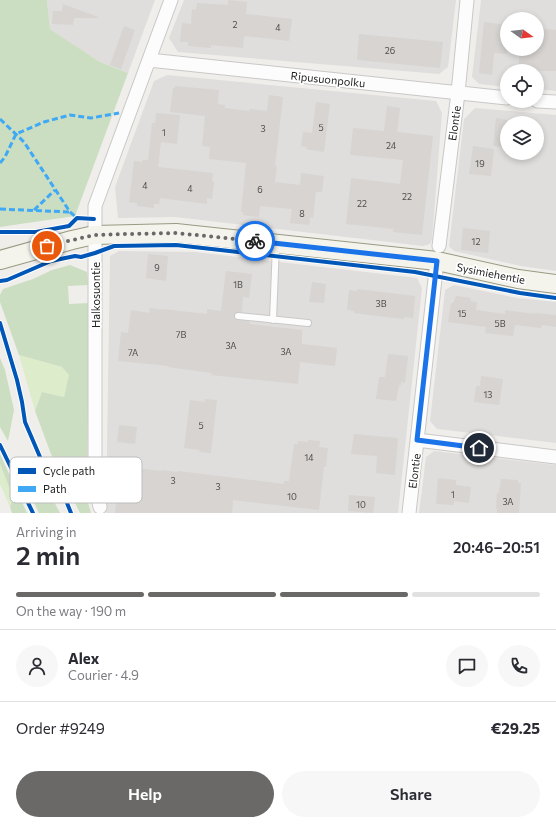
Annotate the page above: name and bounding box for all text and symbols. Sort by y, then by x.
north arrow [500,12,544,56]
map controls [500,12,544,160]
house number: 2 [233,19,238,30]
house number: 4 [275,22,281,33]
house number: 26 [385,45,395,56]
button: locate [500,64,544,108]
street label: Ripusuonpolku [290,69,366,89]
street label: Elontie [445,104,463,141]
button: layers [500,116,544,160]
house number: 5 [318,122,324,133]
house number: 3 [260,123,266,134]
house number: 1 [162,127,166,138]
house number: 24 [386,140,397,151]
house number: 19 [475,158,485,169]
house number: 4 [142,180,148,191]
house number: 4 [187,183,193,194]
house number: 6 [257,184,263,195]
house number: 22 [402,191,412,202]
house number: 22 [357,198,367,209]
house number: 8 [299,208,305,219]
courier [235,221,275,261]
pin [30,229,64,263]
icon: bike [244,230,266,252]
icon: bag [36,235,58,257]
house number: 12 [472,236,480,247]
street label: Sysimiehentie [456,260,527,286]
street label: Halkosuontie [89,262,102,328]
house number: 9 [154,262,160,273]
house number: 1B [233,279,243,290]
house number: 3B [376,298,387,309]
house number: 15 [457,308,467,319]
house number: 5B [495,318,506,329]
house number: 7B [176,329,186,340]
house number: 3A [225,340,237,351]
house number: 3A [280,346,292,357]
house number: 7A [128,347,138,358]
house number: 13 [484,389,492,400]
house number: 5 [198,420,204,431]
pin [462,431,496,465]
icon: home [468,437,490,459]
house number: 14 [304,452,314,463]
street label: Elontie [405,452,423,489]
legend [10,457,142,503]
text: Cycle path [43,464,95,477]
house number: 3 [170,475,176,486]
house number: 3 [215,481,221,492]
text: Path [43,482,66,495]
house number: 1 [451,489,455,500]
house number: 10 [287,491,297,502]
house number: 3A [502,496,514,507]
house number: 10 [356,499,366,510]
text: Arriving in [16,524,76,540]
text: 20:46–20:51 [453,538,540,556]
text: 2 min [16,539,80,570]
text: On the way · 190 m [16,603,126,619]
button: person [16,645,58,687]
button: chat [446,645,488,687]
button: phone [498,645,540,687]
text: Alex [68,649,99,667]
text: Courier · 4.9 [68,667,139,683]
text: Order #9249 [16,719,105,737]
text: €29.25 [491,719,540,737]
button: Help [16,771,274,817]
button: Share [282,771,540,817]

